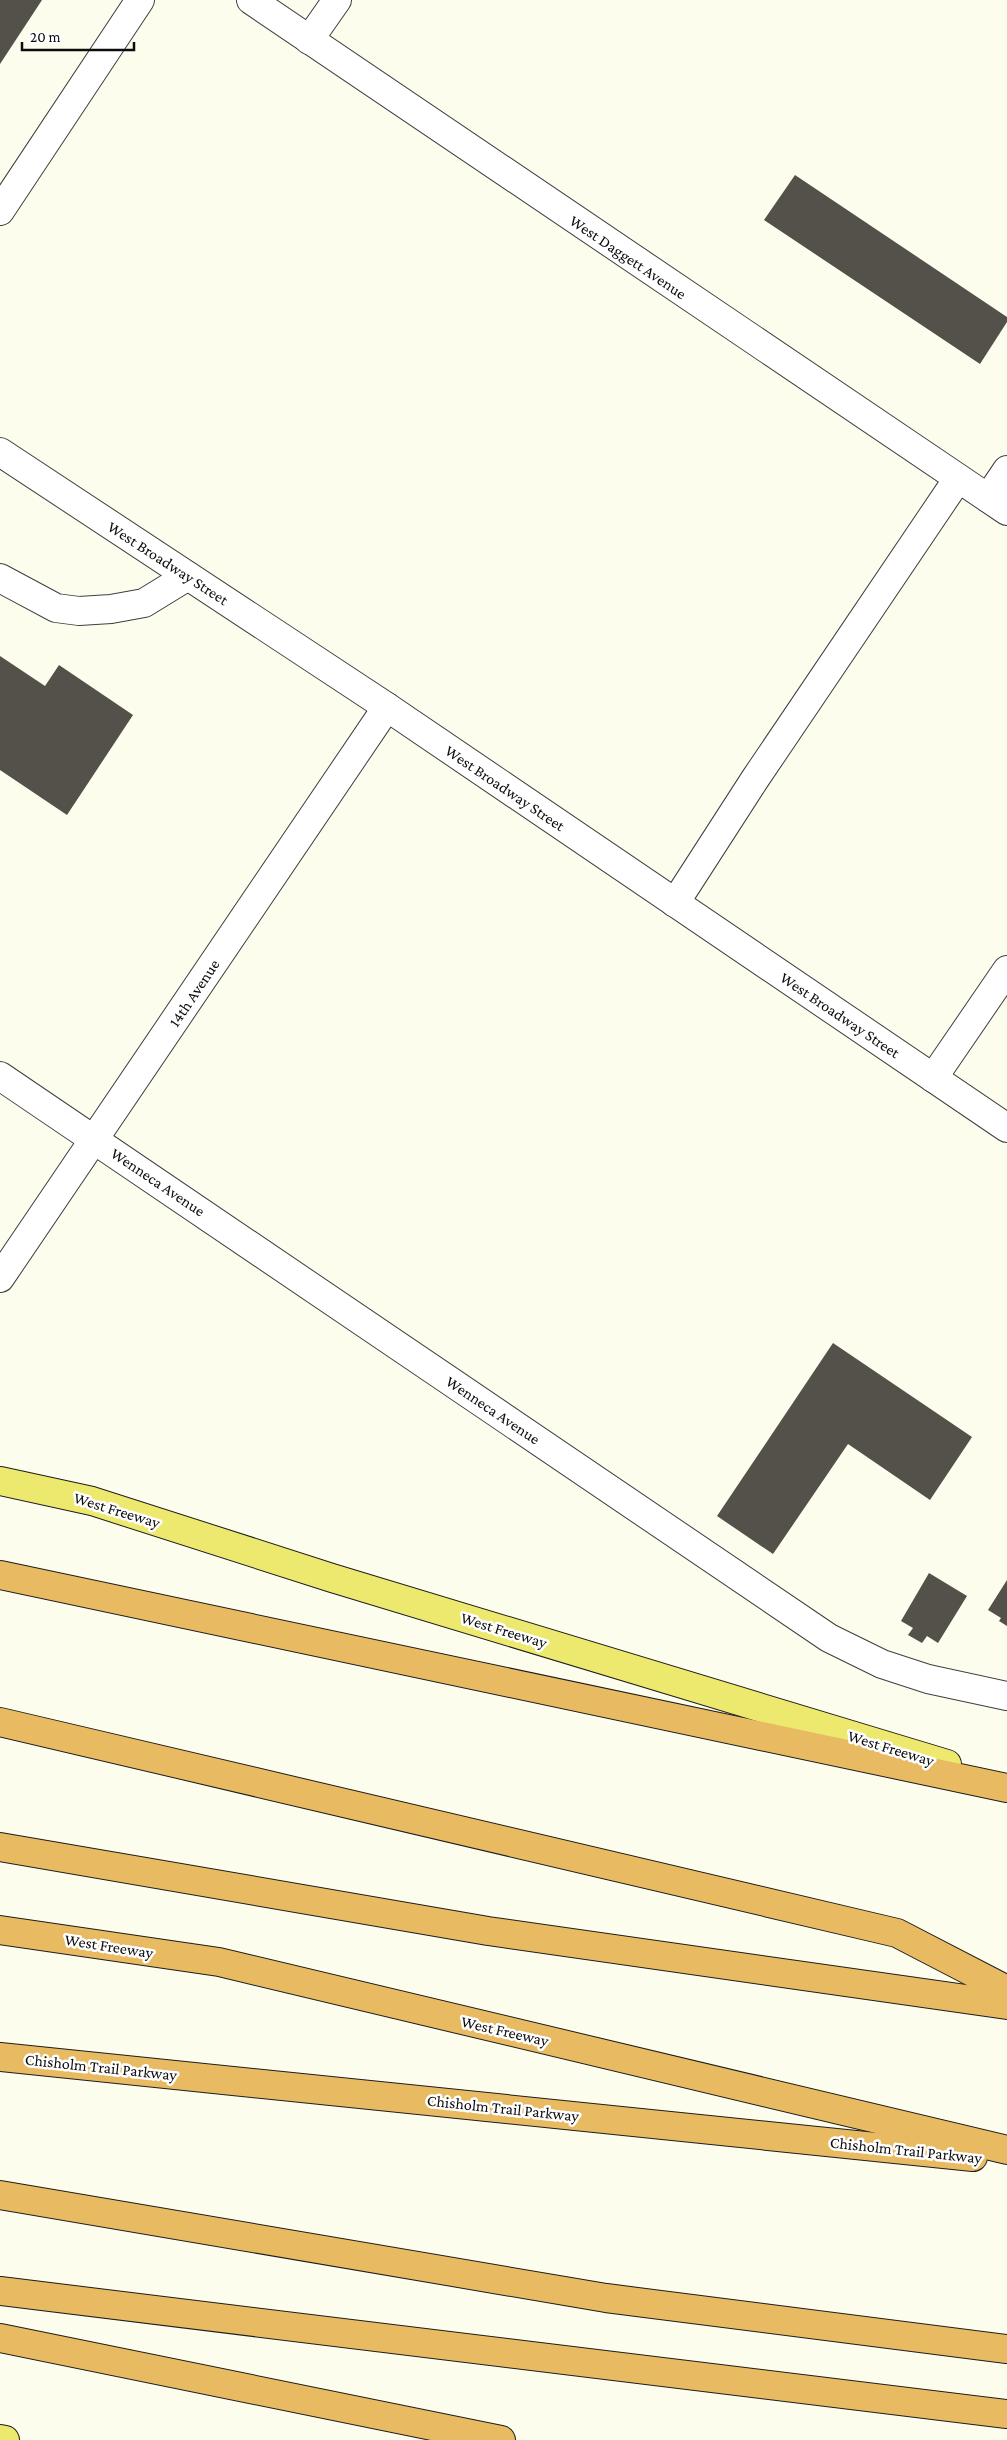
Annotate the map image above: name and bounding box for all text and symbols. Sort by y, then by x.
scale bar [22,20,135,52]
text: 20 m [30,29,61,45]
street label: West Daggett Avenue [566,212,689,303]
street label: West Broadway Street [104,518,232,610]
street label: West Broadway Street [442,742,569,836]
street label: 14th Avenue [165,956,223,1030]
street label: West Broadway Street [777,969,904,1063]
street label: Wenneca Avenue [108,1144,208,1220]
street label: Wenneca Avenue [443,1372,543,1448]
street label: West Freeway [72,1489,163,1532]
street label: West Freeway [459,1609,550,1652]
street label: West Freeway [846,1727,937,1770]
street label: West Freeway [63,1931,155,1962]
street label: West Freeway [459,2013,551,2050]
street label: Chisholm Trail Parkway [24,2051,178,2084]
street label: Chisholm Trail Parkway [426,2092,580,2125]
street label: Chisholm Trail Parkway [829,2134,983,2167]

